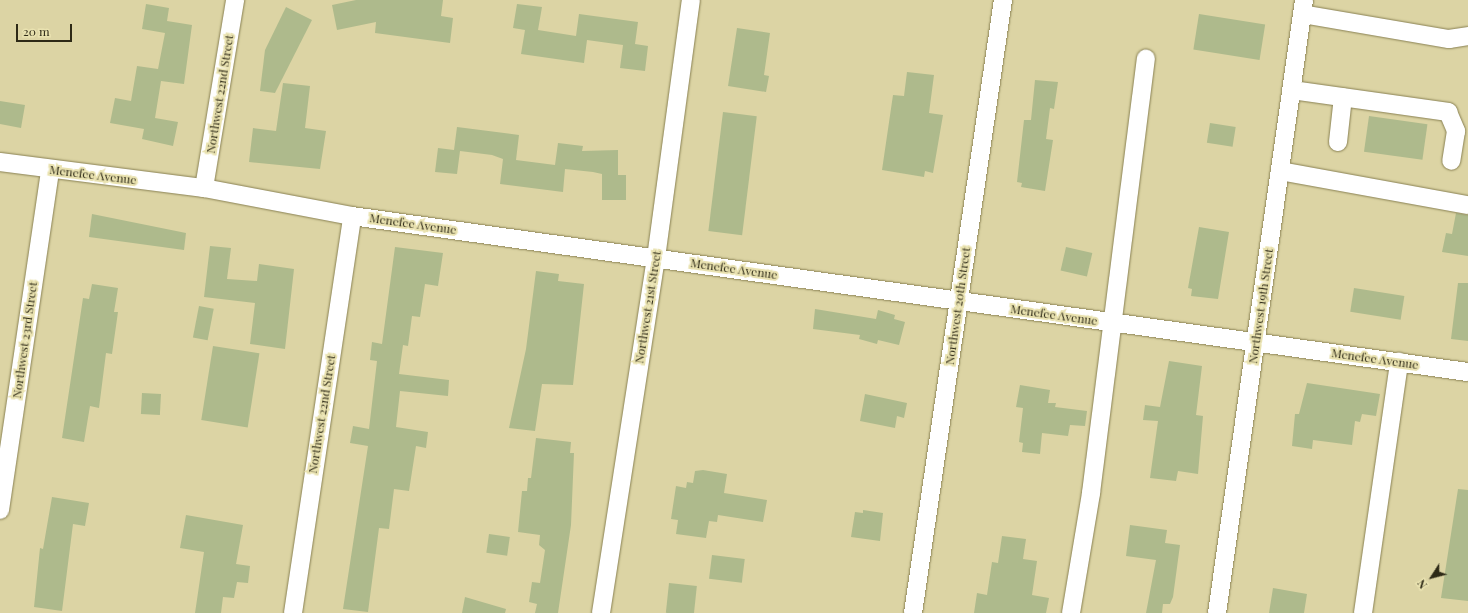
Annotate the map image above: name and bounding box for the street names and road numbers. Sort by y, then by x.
street label: Northwest 22nd Street [204,34,236,154]
street label: Menefee Avenue [48,162,138,188]
street label: Menefee Avenue [368,211,458,237]
street label: Northwest 20th Street [943,246,973,366]
street label: Northwest 19th Street [1246,247,1276,365]
street label: Northwest 21st Street [632,249,664,365]
street label: Menefee Avenue [689,256,779,282]
street label: Northwest 23rd Street [10,281,40,399]
street label: Menefee Avenue [1009,302,1099,328]
street label: Menefee Avenue [1330,346,1420,372]
street label: Northwest 22nd Street [306,354,338,474]

